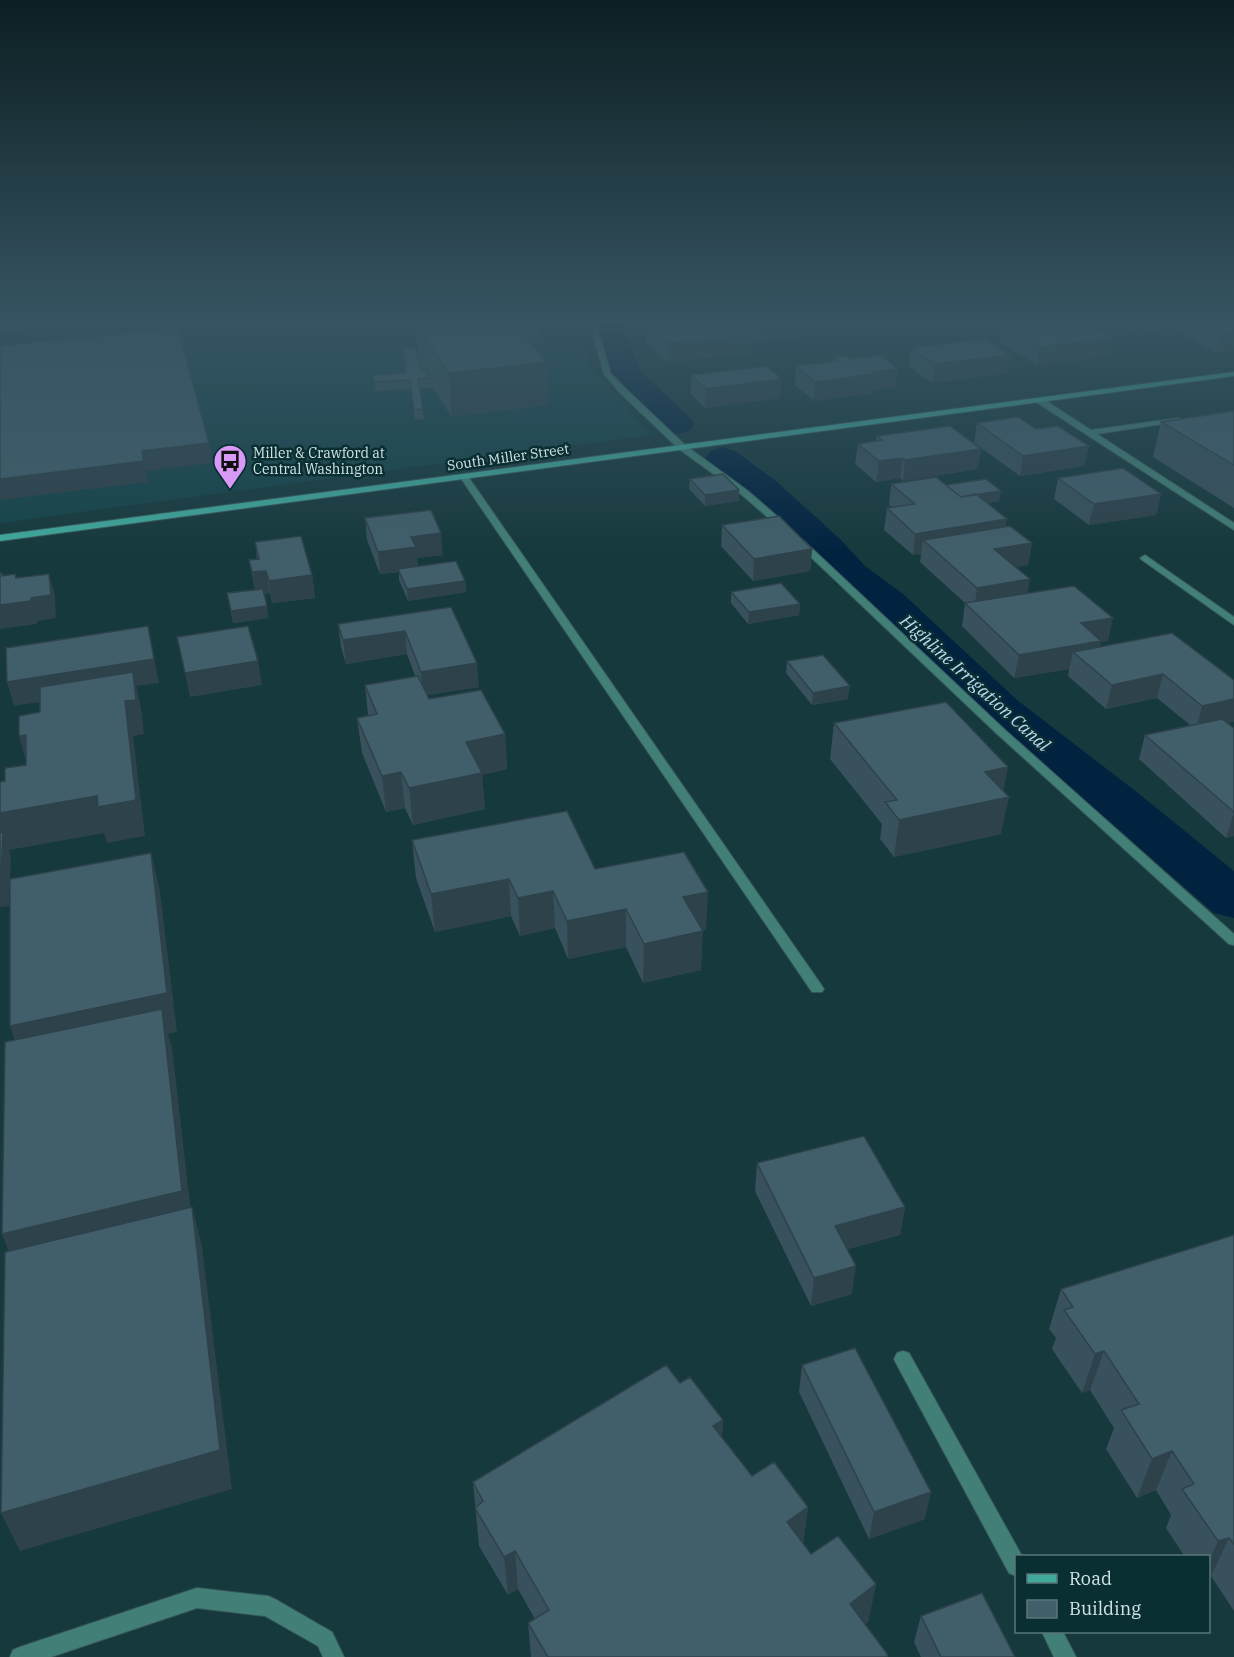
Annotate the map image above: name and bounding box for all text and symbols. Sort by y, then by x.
street label: South Miller Street [446,440,570,474]
bus stop icon: Miller & Crawford at Central Washington [212,443,248,490]
place label: Miller & Crawford at Central Washington [253,444,385,478]
water label: Highline Irrigation Canal [895,608,1056,757]
legend [1015,1555,1210,1633]
text: Road [1069,1567,1112,1590]
text: Building [1069,1597,1141,1620]

